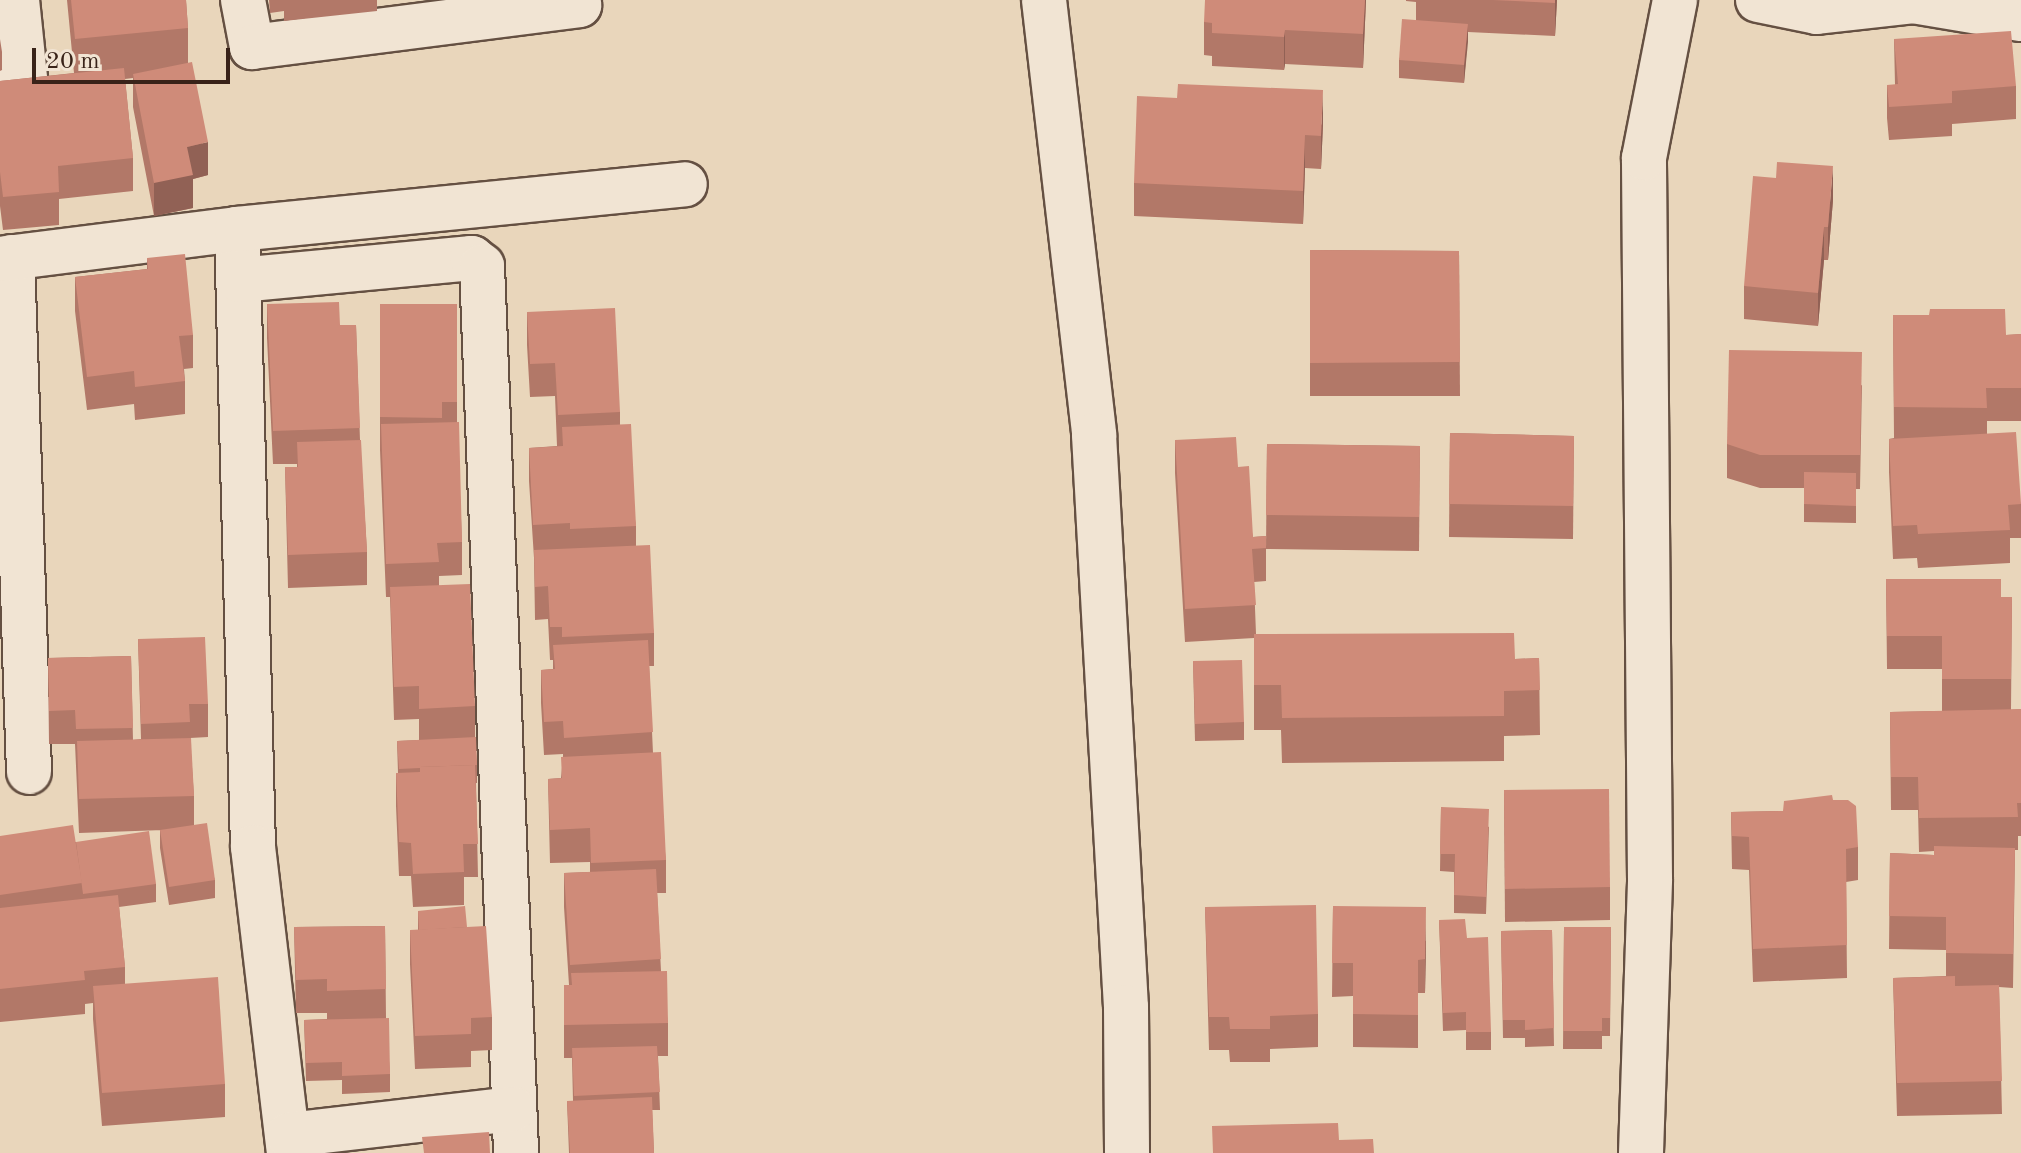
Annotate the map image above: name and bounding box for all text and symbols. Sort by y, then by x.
scale bar [36,32,234,82]
text: 20 m [46,50,100,74]

